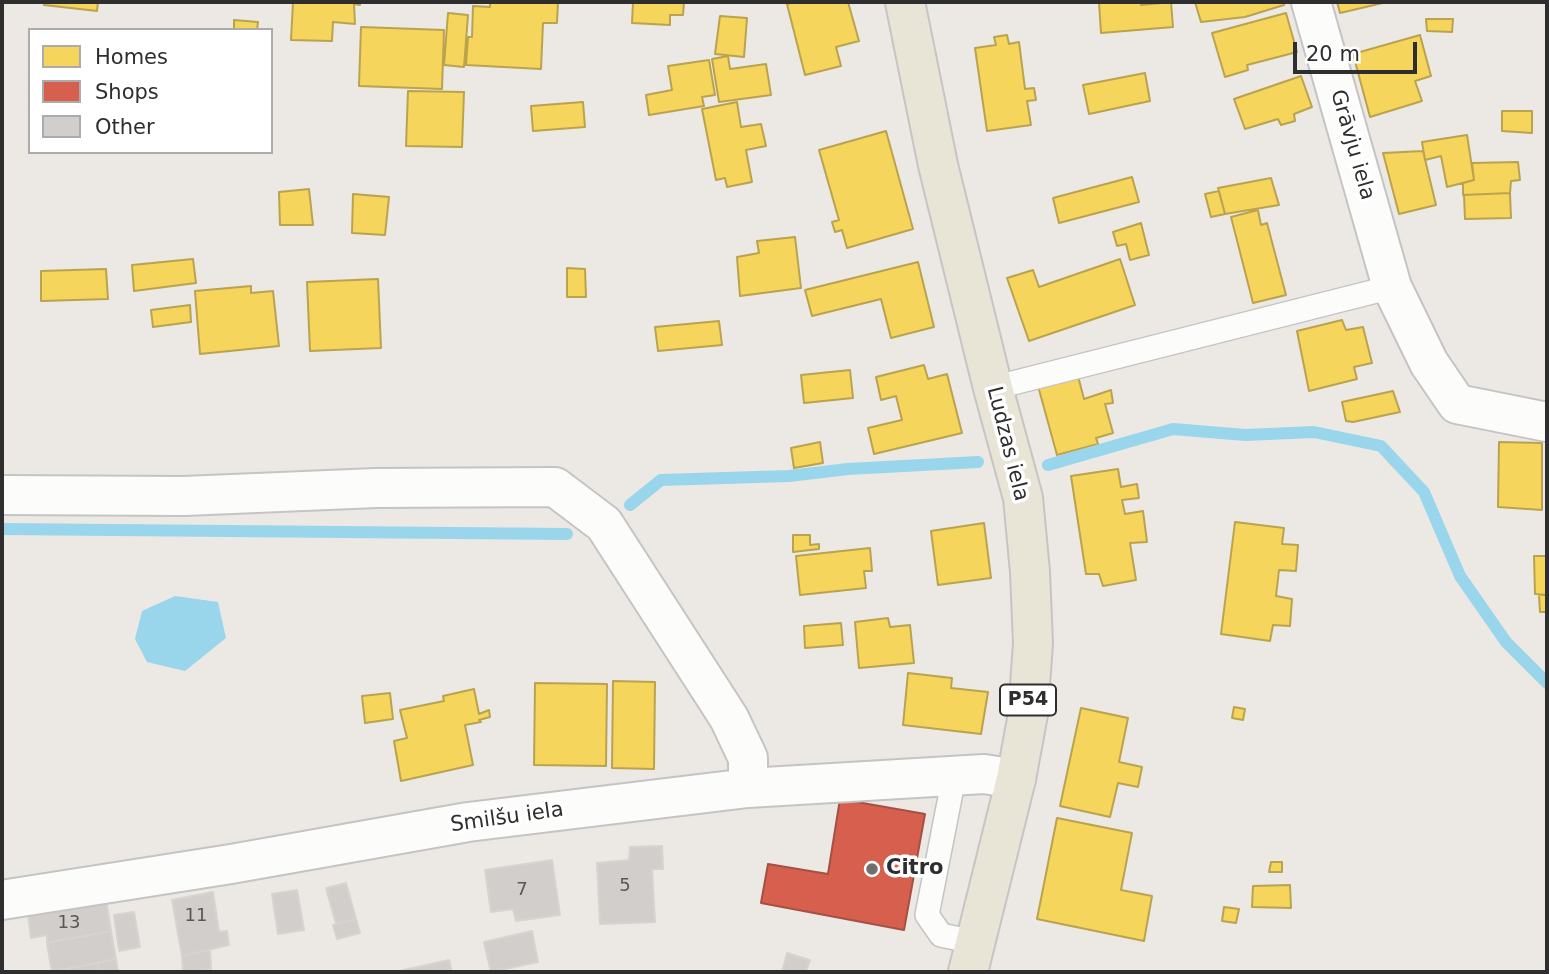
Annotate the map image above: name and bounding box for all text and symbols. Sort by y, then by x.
legend [28,28,273,154]
scale bar [1297,28,1421,72]
text: 20 m [1306,42,1360,66]
text: Homes [95,45,168,69]
text: Shops [95,80,159,104]
street label: Grāvju iela [1324,87,1380,203]
text: Other [95,115,155,139]
street label: Ludzas iela [981,384,1033,504]
road number: P54 [1000,684,1056,716]
street label: Smilšu iela [449,798,565,838]
place label: Citro [886,856,943,882]
marker: Citro [864,861,880,877]
house number: 5 [619,875,631,897]
house number: 7 [516,879,528,901]
house number: 11 [185,905,207,927]
house number: 13 [58,912,80,934]

